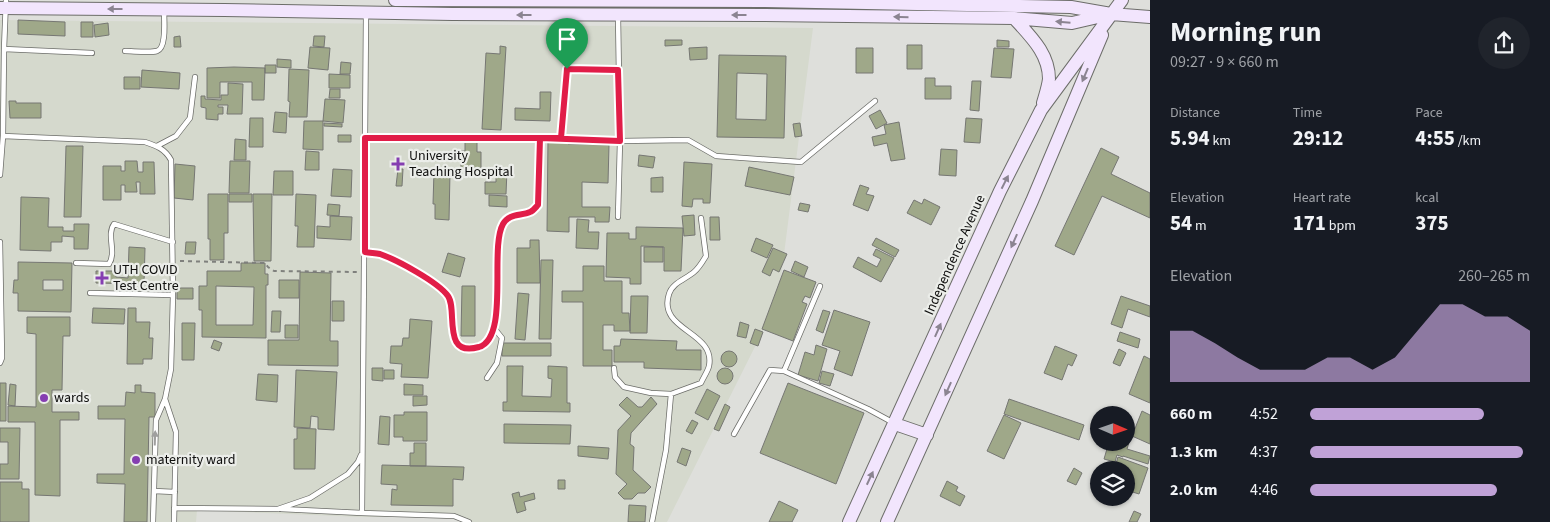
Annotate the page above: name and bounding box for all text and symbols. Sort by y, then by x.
one-way arrow [107,5,123,13]
one-way arrow [515,11,531,19]
one-way arrow [730,11,746,19]
text: Morning run [1170,12,1321,52]
one-way arrow [893,13,909,21]
button: share [1478,17,1530,69]
pin [546,18,588,69]
one-way arrow [1055,18,1071,26]
icon: arrive [553,25,581,53]
text: 09:27 · 9 × 660 m [1170,51,1279,73]
one-way arrow [1081,68,1089,82]
text: Distance [1170,103,1220,123]
text: Time [1293,103,1322,123]
text: Pace [1415,103,1443,123]
text: 5.94 [1170,123,1210,153]
text: 29:12 [1293,123,1343,153]
text: 4:55 [1415,123,1455,153]
text: km [1210,131,1231,151]
text: /km [1455,131,1481,151]
place label: University Teaching Hospital [409,146,514,182]
marker: University Teaching Hospital [391,157,405,171]
one-way arrow [1001,175,1009,189]
text: Elevation [1170,188,1225,208]
text: Heart rate [1293,188,1351,208]
text: kcal [1415,188,1439,208]
street label: Independence Avenue [919,192,991,318]
text: 54 [1170,208,1192,238]
text: 171 [1293,208,1326,238]
text: 375 [1415,208,1449,238]
text: m [1192,216,1207,236]
text: bpm [1326,216,1356,236]
one-way arrow [1010,234,1018,248]
place label: UTH COVID Test Centre [113,260,179,296]
text: Elevation [1170,265,1232,287]
text: 260–265 m [1458,265,1530,287]
marker: UTH COVID Test Centre [95,271,109,285]
one-way arrow [934,323,942,337]
one-way arrow [944,382,952,396]
place label: wards [54,388,89,408]
marker: wards [38,392,50,404]
text: 660 m [1170,403,1212,425]
text: 4:52 [1250,403,1278,425]
north arrow [1090,406,1135,451]
map controls [1090,406,1135,506]
one-way arrow [151,430,159,446]
text: 1.3 km [1170,441,1217,463]
text: 4:37 [1250,441,1278,463]
place label: maternity ward [146,450,235,470]
marker: maternity ward [130,454,142,466]
button: layers [1090,461,1135,506]
one-way arrow [866,471,874,485]
text: 2.0 km [1170,479,1217,501]
text: 4:46 [1250,479,1278,501]

